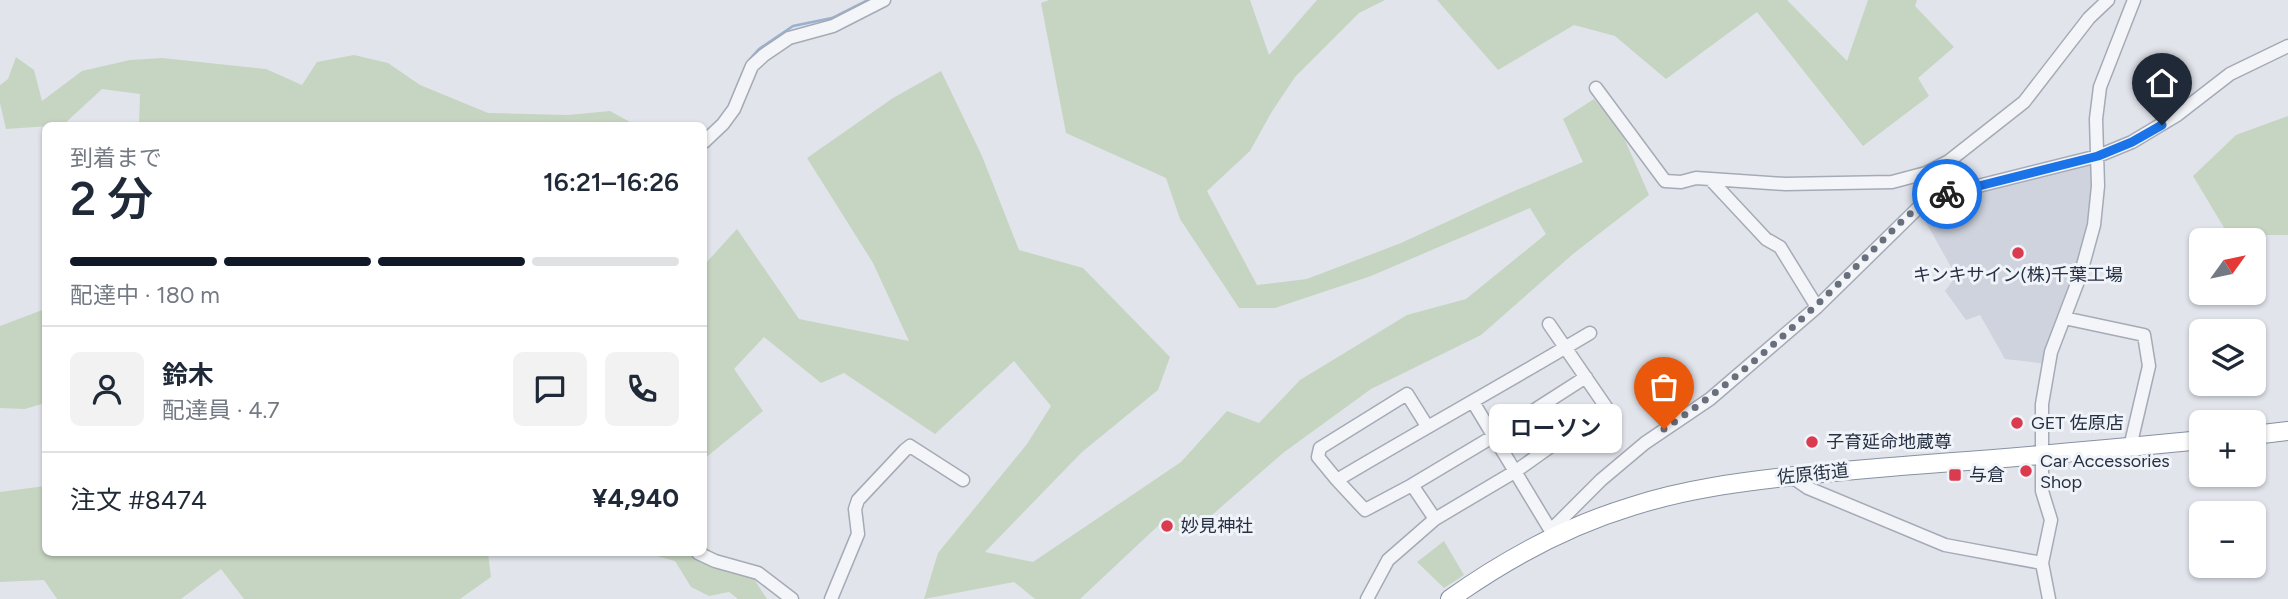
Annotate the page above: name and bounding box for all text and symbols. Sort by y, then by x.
pin [2132,53,2192,125]
icon: home [2143,64,2181,102]
text: 到着まで [70,144,162,172]
courier [1912,159,1982,229]
text: 16:21–16:26 [543,166,679,198]
text: 2 分 [70,171,153,227]
icon: bike [1928,175,1966,213]
north arrow [2189,228,2266,304]
map controls [2189,228,2266,578]
marker: キンキサイン(株)千葉工場 [2010,245,2026,261]
place label: キンキサイン(株)千葉工場 [1913,264,2123,286]
text: 配達中 · 180 m [70,281,220,309]
button: layers [2189,319,2266,396]
button: person [70,352,144,426]
button: chat [513,352,587,426]
button: phone [605,352,679,426]
pin [1634,357,1694,429]
text: 鈴木 [162,359,214,391]
icon: bag [1645,368,1683,406]
text: 配達員 · 4.7 [162,396,280,424]
callout: ローソン [1489,404,1622,453]
button: + [2189,410,2266,487]
place label: GET 佐原店 [2031,412,2124,434]
text: ローソン [1510,414,1602,442]
marker: GET 佐原店 [2009,415,2025,431]
place label: 子育延命地蔵尊 [1826,431,1952,453]
marker: 子育延命地蔵尊 [1804,434,1820,450]
place label: Car Accessories Shop [2040,450,2170,493]
street label: 佐原街道 [1776,459,1850,489]
marker: Car Accessories Shop [2018,463,2034,479]
place label: 与倉 [1969,464,2005,486]
marker: 与倉 [1947,467,1963,483]
text: ¥4,940 [592,482,679,514]
text: 注文 #8474 [70,484,207,516]
button: − [2189,501,2266,578]
place label: 妙見神社 [1181,515,1253,537]
marker: 妙見神社 [1159,518,1175,534]

